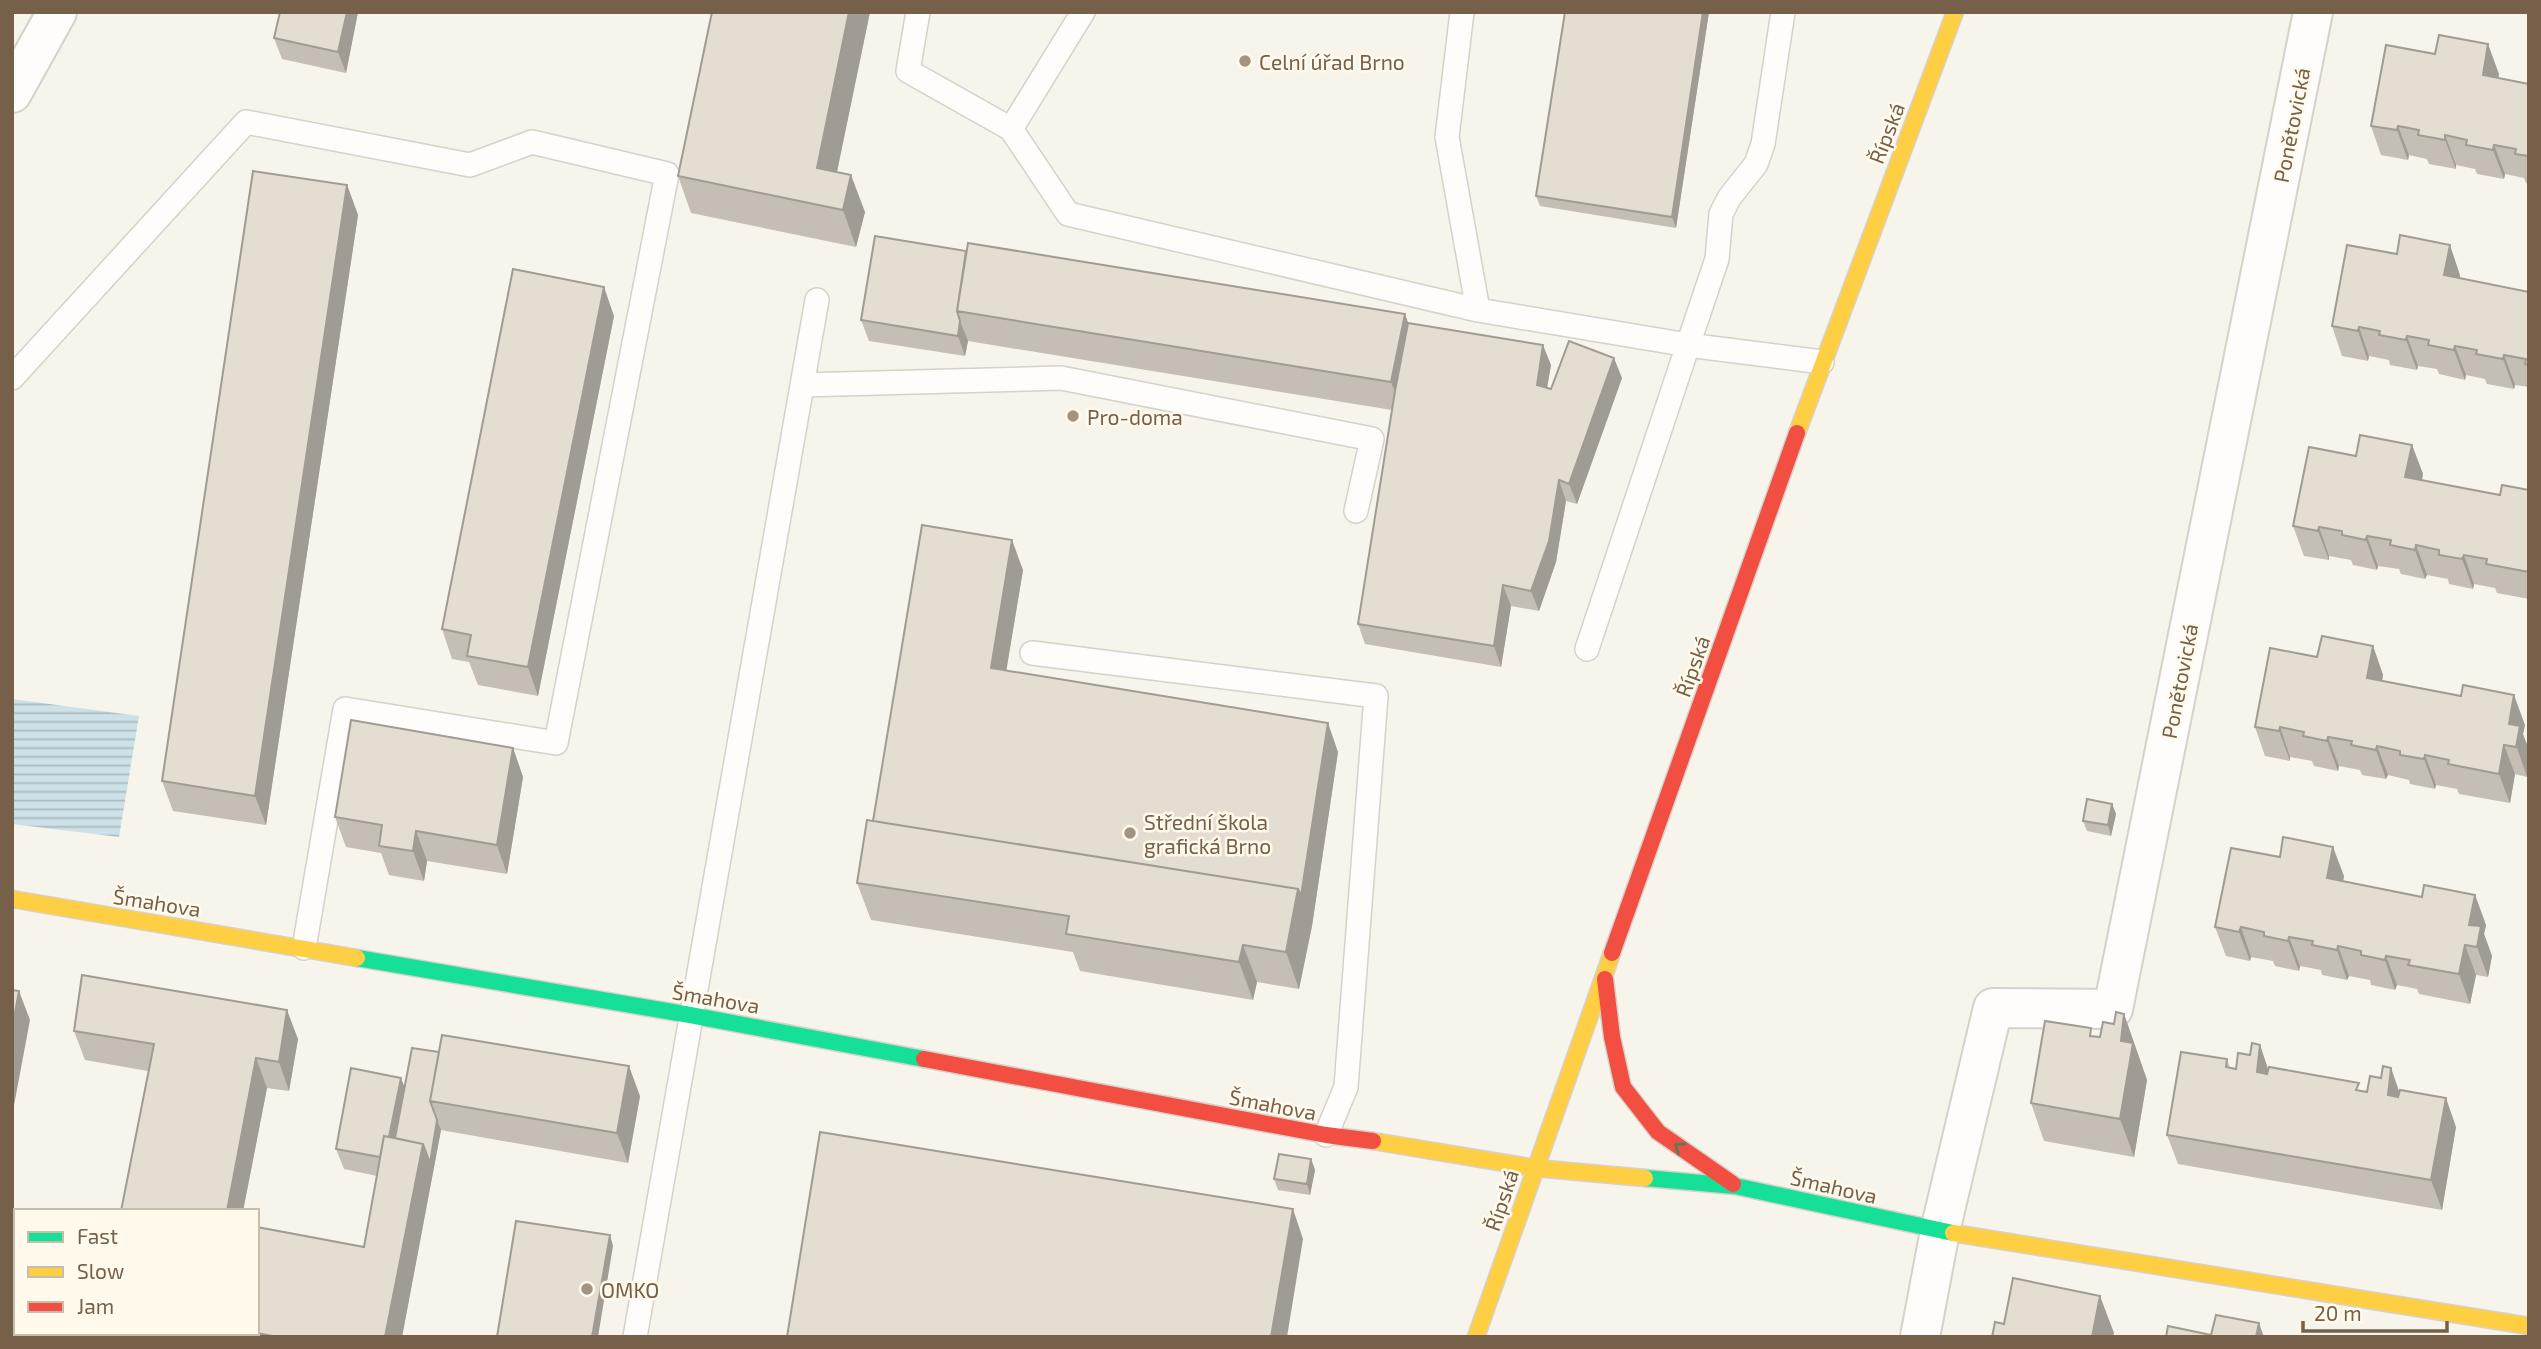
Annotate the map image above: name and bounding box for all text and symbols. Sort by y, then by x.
place label: Celní úřad Brno [1259,49,1405,74]
marker: Celní úřad Brno [1237,53,1253,69]
street label: Ponětovická [2268,66,2314,184]
street label: Řípská [1863,99,1909,167]
place label: Pro-doma [1087,404,1183,429]
marker: Pro-doma [1065,408,1081,424]
street label: Ponětovická [2156,622,2202,740]
street label: Řípská [1669,632,1715,700]
place label: Střední škola grafická Brno [1144,809,1271,858]
marker: Střední škola grafická Brno [1122,825,1138,841]
street label: Šmahova [111,883,203,921]
street label: Šmahova [670,978,762,1018]
street label: Šmahova [1227,1083,1319,1125]
one-way arrow [1674,1142,1687,1155]
street label: Šmahova [1788,1164,1880,1208]
street label: Řípská [1479,1166,1523,1234]
legend [14,1209,259,1335]
text: Fast [77,1223,118,1248]
text: Slow [77,1258,124,1283]
place label: OMKO [601,1277,659,1302]
marker: OMKO [579,1281,595,1297]
scale bar [2303,1290,2446,1334]
text: Jam [77,1293,114,1318]
text: 20 m [2314,1300,2362,1325]

